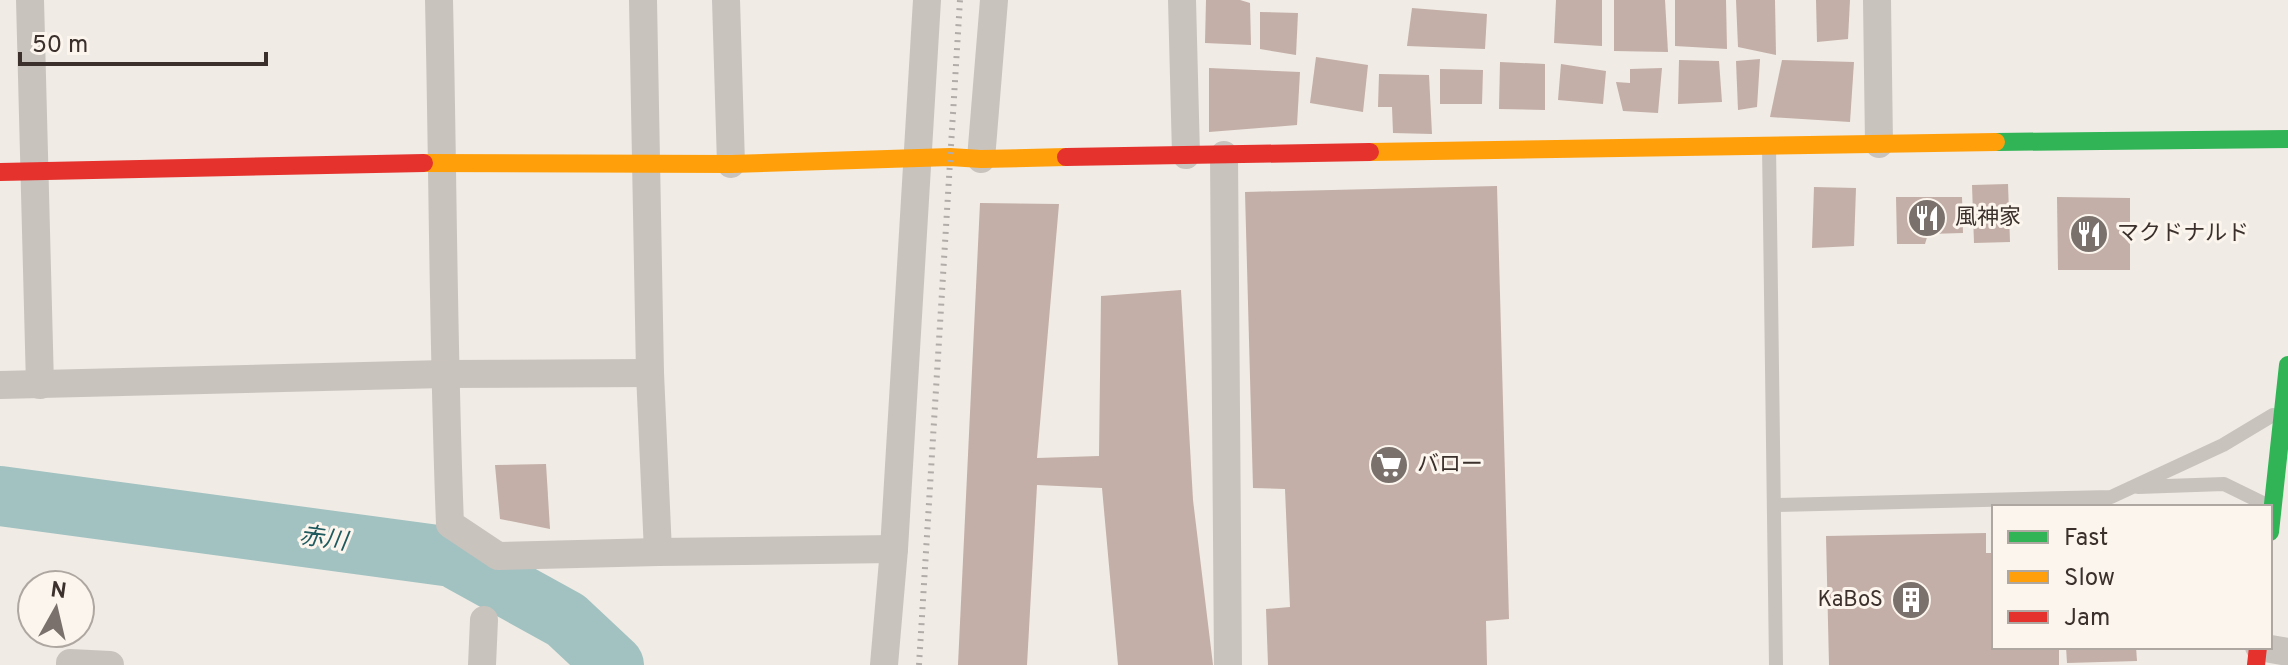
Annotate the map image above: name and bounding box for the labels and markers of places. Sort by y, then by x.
restaurant icon: 風神家 [1906,197,1948,239]
place label: 風神家 [1955,205,2021,232]
restaurant icon: マクドナルド [2068,213,2110,255]
place label: マクドナルド [2117,221,2249,248]
supermarket icon: バロー [1368,444,1410,486]
place label: バロー [1417,452,1483,479]
building icon: KaBoS [1890,579,1932,621]
place label: KaBoS [1818,587,1883,614]

